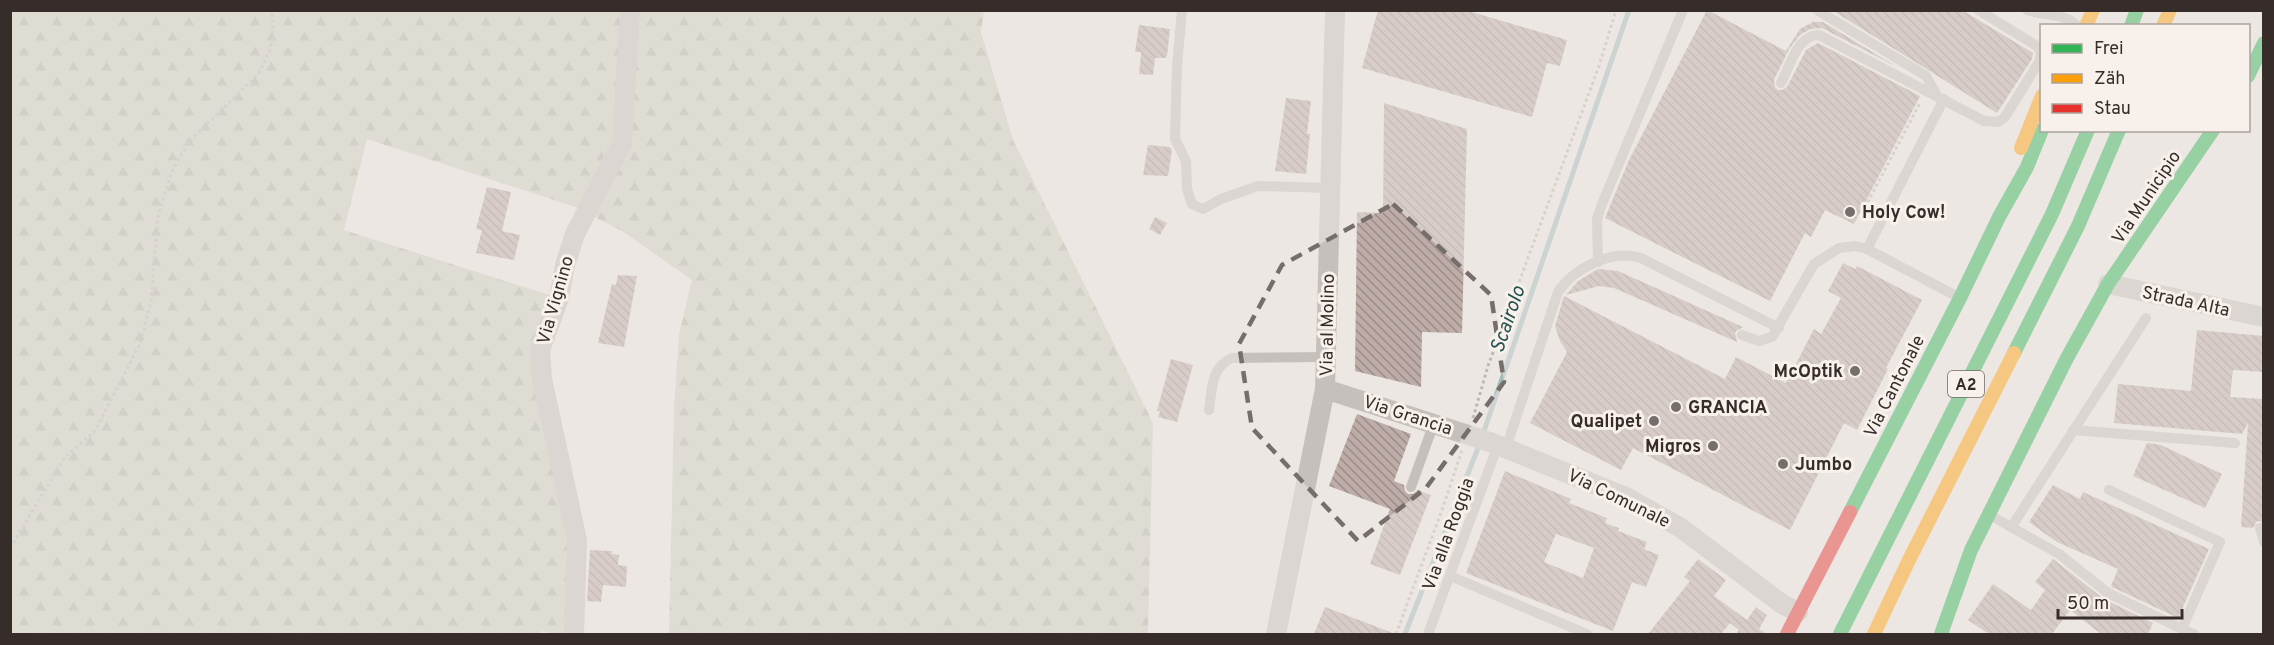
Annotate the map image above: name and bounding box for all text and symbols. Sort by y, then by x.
legend [2040,24,2250,132]
text: Frei [2094,38,2124,61]
text: Zäh [2094,68,2125,91]
text: Stau [2094,98,2131,121]
street label: Via Municipio [2108,147,2187,249]
place label: Holy Cow! [1862,202,1945,225]
marker: Holy Cow! [1843,205,1857,219]
street label: Via Vignino [533,253,580,347]
street label: Via al Molino [1316,273,1341,377]
water label: Scairolo [1485,282,1533,357]
street label: Strada Alta [2140,282,2232,323]
street label: Via Cantonale [1860,332,1931,442]
place label: McOptik [1774,361,1843,384]
marker: McOptik [1848,364,1862,378]
road number: A2 [1948,371,1984,397]
street label: Via Grancia [1360,391,1455,442]
place label: GRANCIA [1688,397,1768,420]
marker: GRANCIA [1669,400,1683,414]
place label: Qualipet [1570,411,1642,434]
marker: Qualipet [1647,414,1661,428]
place label: Migros [1645,436,1701,459]
marker: Migros [1706,439,1720,453]
place label: Jumbo [1795,454,1852,477]
marker: Jumbo [1776,457,1790,471]
street label: Via Comunale [1563,465,1673,534]
street label: Via alla Roggia [1418,475,1481,594]
scale bar [2058,582,2182,620]
text: 50 m [2067,593,2109,616]

